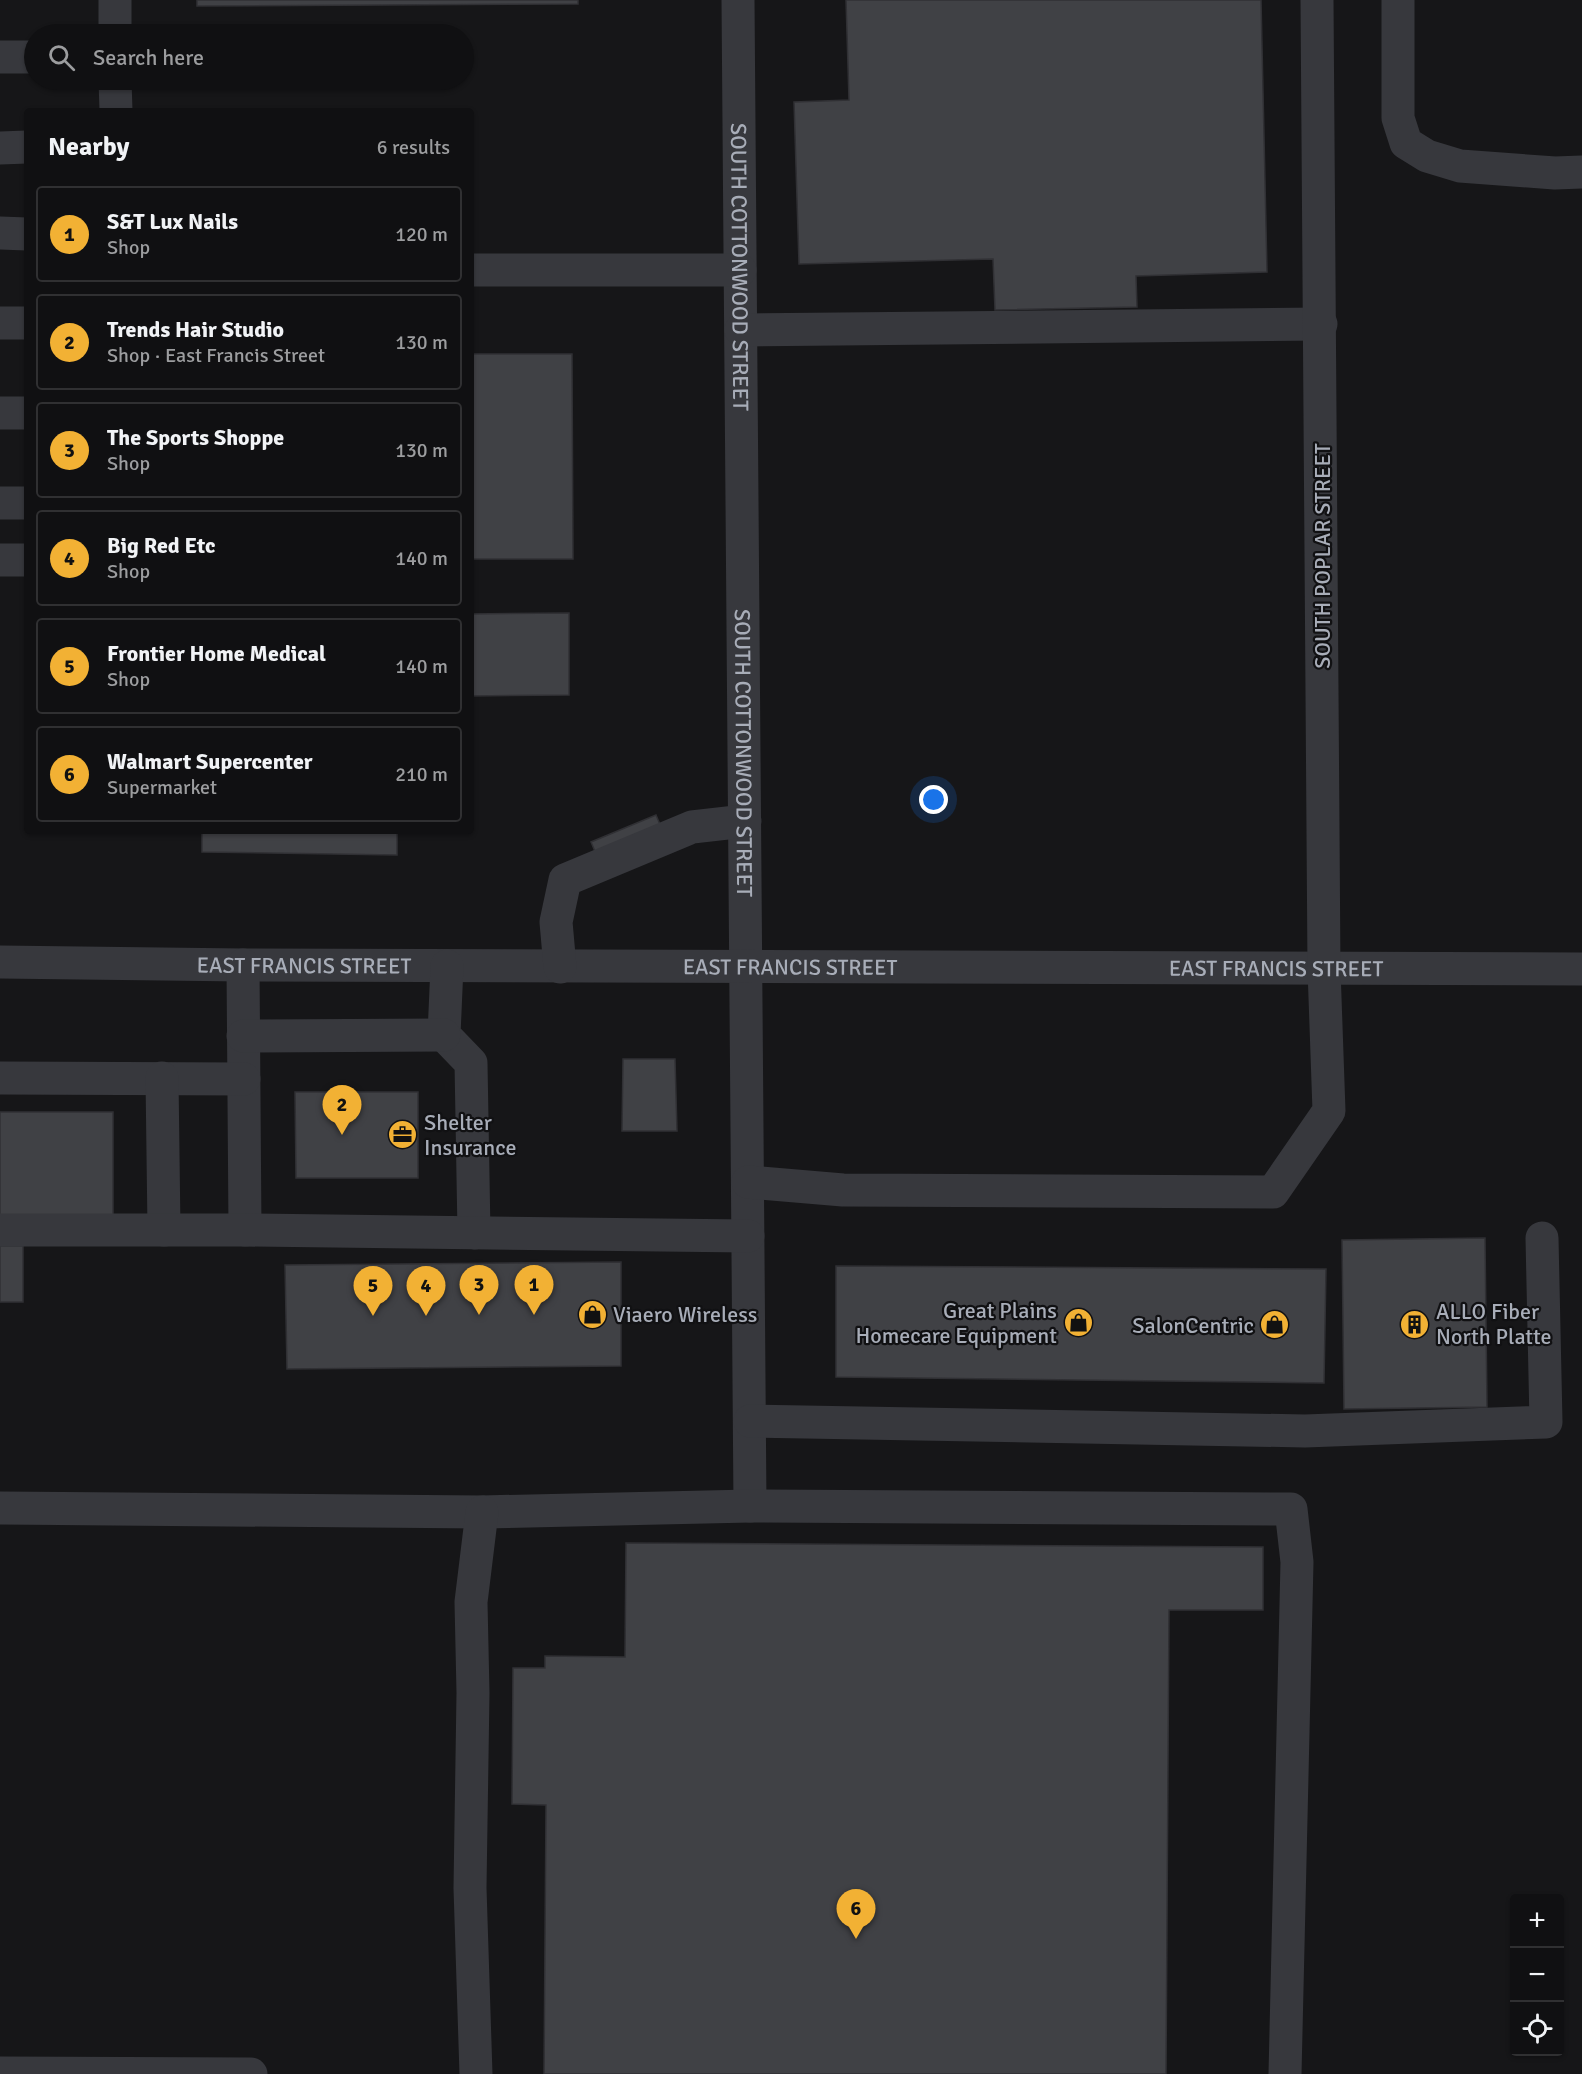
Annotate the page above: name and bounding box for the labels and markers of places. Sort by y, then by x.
pin: 2 [322,1086,362,1135]
place label: Shelter Insurance [424,1109,516,1161]
office icon: Shelter Insurance [387,1119,419,1151]
pin: 5 [354,1266,392,1316]
pin: 4 [406,1266,446,1316]
pin: 3 [460,1266,498,1315]
pin: 1 [514,1266,554,1315]
place label: Great Plains Homecare Equipment [855,1297,1057,1349]
shop icon: Viaero Wireless [576,1298,608,1330]
place label: ALLO Fiber North Platte [1436,1298,1552,1350]
place label: Viaero Wireless [613,1301,757,1328]
shop icon: Great Plains Homecare Equipment [1062,1307,1094,1339]
building icon: ALLO Fiber North Platte [1399,1308,1431,1340]
shop icon: SalonCentric [1259,1309,1291,1341]
place label: SalonCentric [1132,1312,1254,1339]
pin: 6 [836,1890,876,1939]

